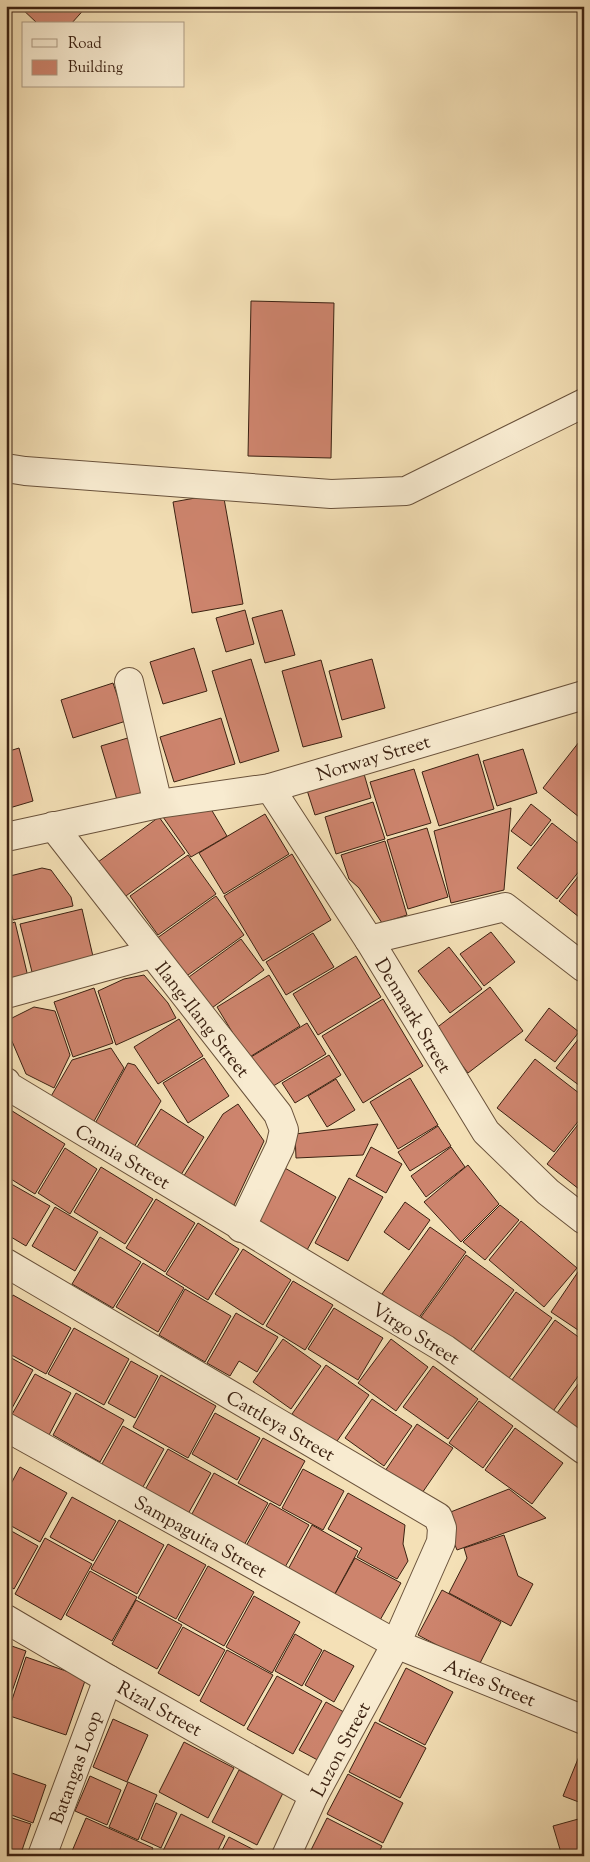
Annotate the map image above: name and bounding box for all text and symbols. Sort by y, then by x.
legend [22,22,185,88]
text: Road [68,34,102,55]
text: Building [68,58,123,79]
street label: Norway Street [314,729,434,790]
street label: Denmark Street [367,954,457,1079]
street label: Ilang-Ilang Street [147,957,255,1085]
street label: Camia Street [69,1119,175,1197]
street label: Virgo Street [365,1297,464,1373]
street label: Cattleya Street [220,1385,340,1470]
street label: Sampaguita Street [128,1490,272,1586]
street label: Aries Street [439,1654,540,1715]
street label: Rizal Street [111,1676,207,1745]
street label: Luzon Street [306,1697,379,1803]
street label: Batangas Loop [44,1707,110,1828]

